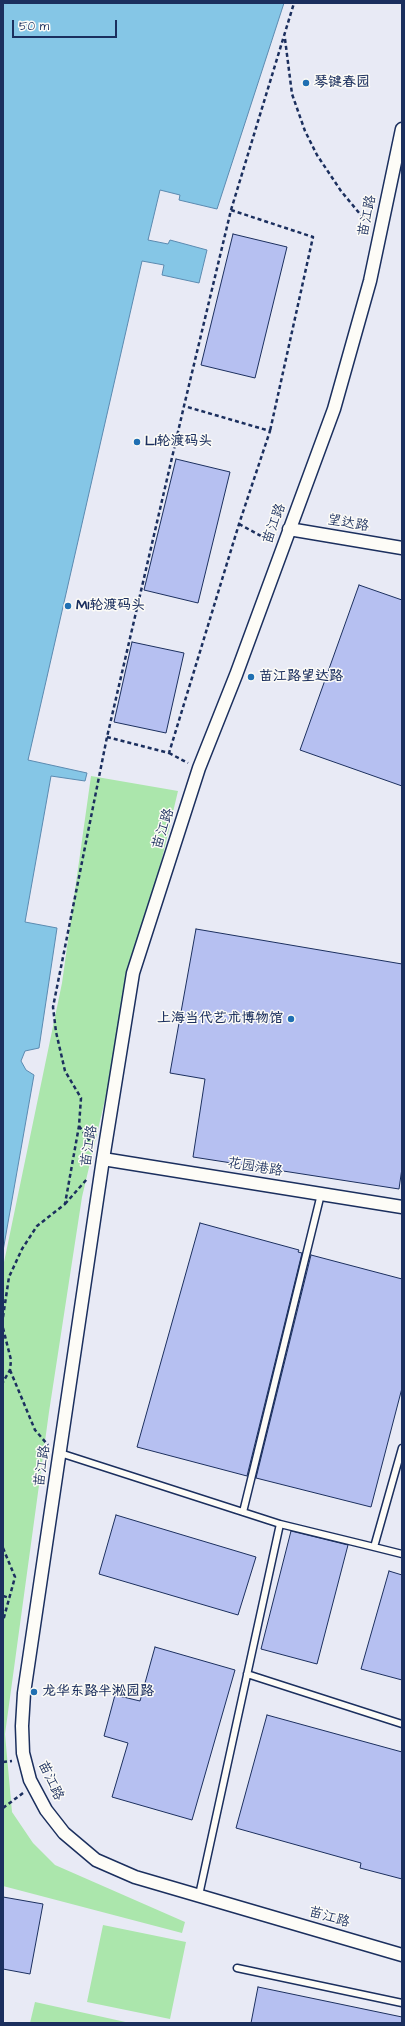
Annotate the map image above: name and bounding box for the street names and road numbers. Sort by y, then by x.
street label: 苗江路 [355,194,381,238]
street label: 苗江路 [260,501,290,547]
street label: 望达路 [326,512,370,536]
street label: 苗江路 [150,806,178,852]
street label: 苗江路 [78,1124,102,1168]
street label: 花园港路 [226,1155,284,1181]
street label: 苗江路 [32,1444,54,1488]
street label: 苗江路 [34,1758,66,1804]
street label: 苗江路 [306,1904,352,1932]

